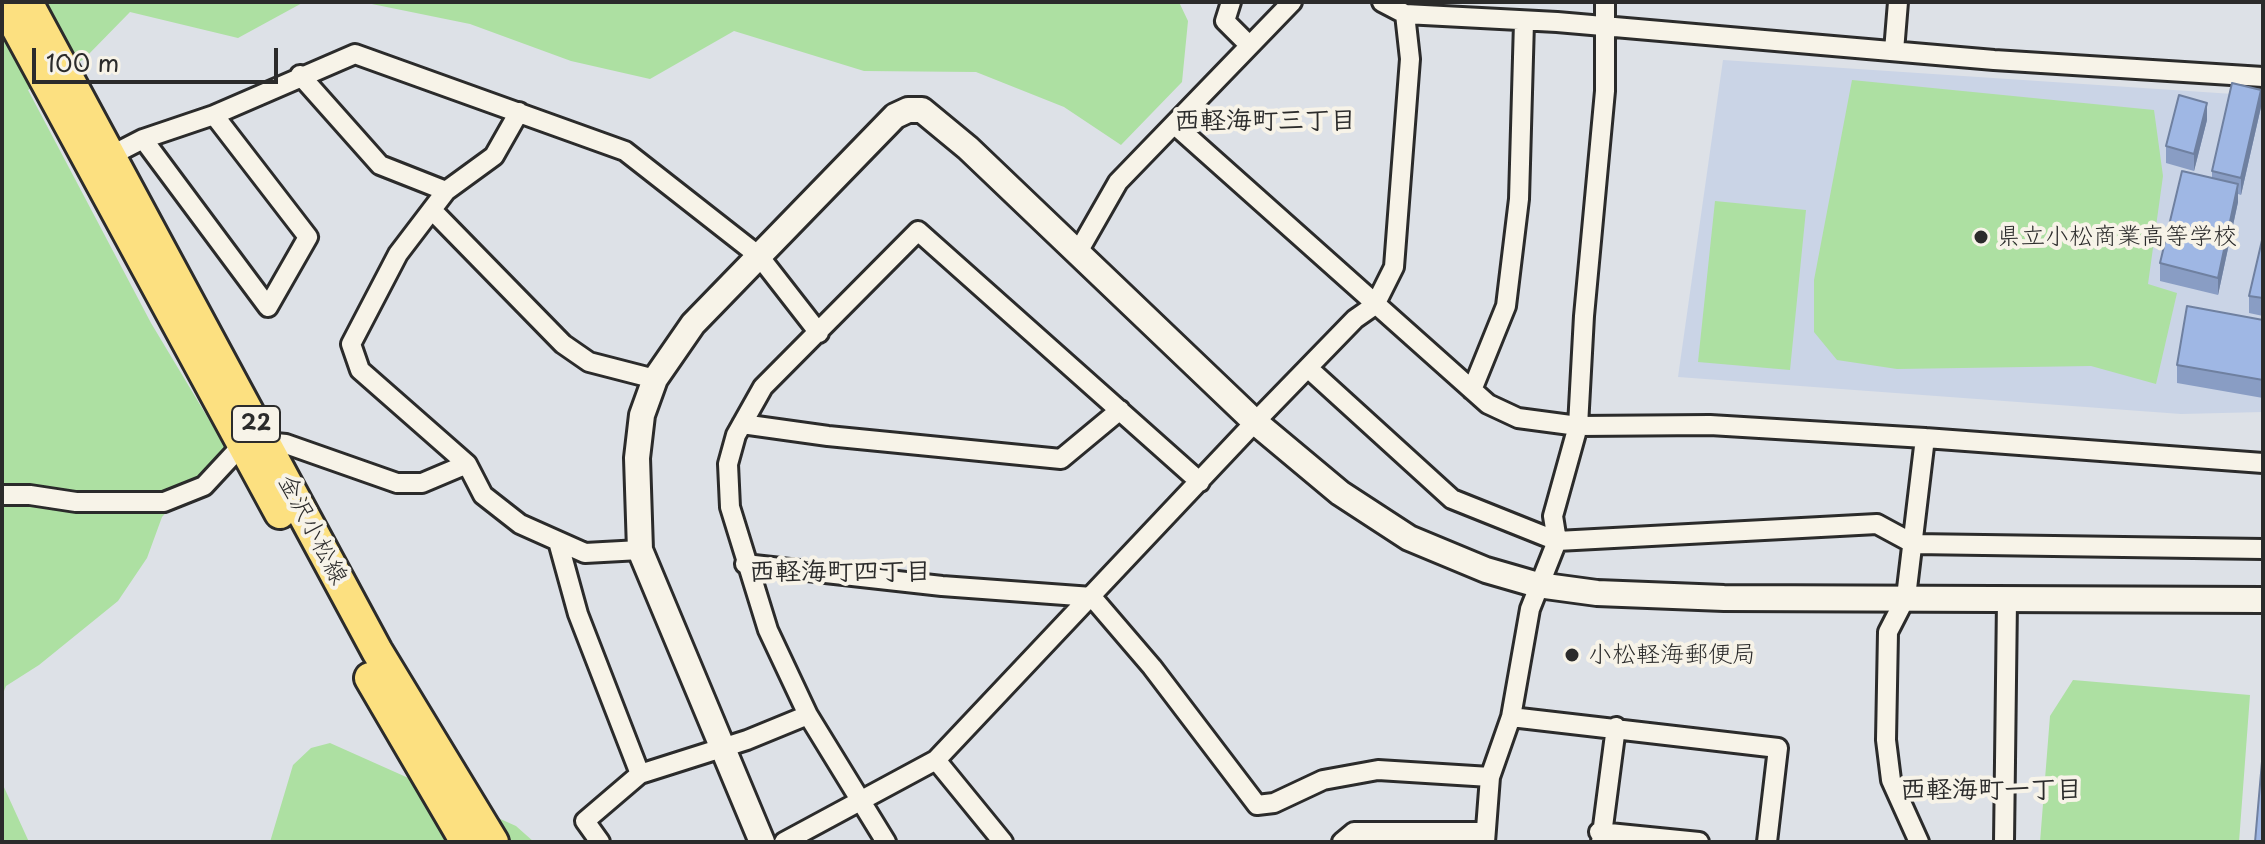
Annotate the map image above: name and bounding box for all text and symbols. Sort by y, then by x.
scale bar [36,32,282,82]
text: 100 m [46,44,119,80]
district label: 西軽海町三丁目 [1174,106,1356,138]
place label: 県立小松商業高等学校 [1997,223,2237,251]
marker: 県立小松商業高等学校 [1972,228,1990,246]
road number: 22 [232,406,280,442]
street label: 金沢小松線 [271,470,353,590]
district label: 西軽海町四丁目 [749,557,931,589]
place label: 小松軽海郵便局 [1588,641,1756,669]
marker: 小松軽海郵便局 [1563,646,1581,664]
district label: 西軽海町一丁目 [1900,775,2082,807]

